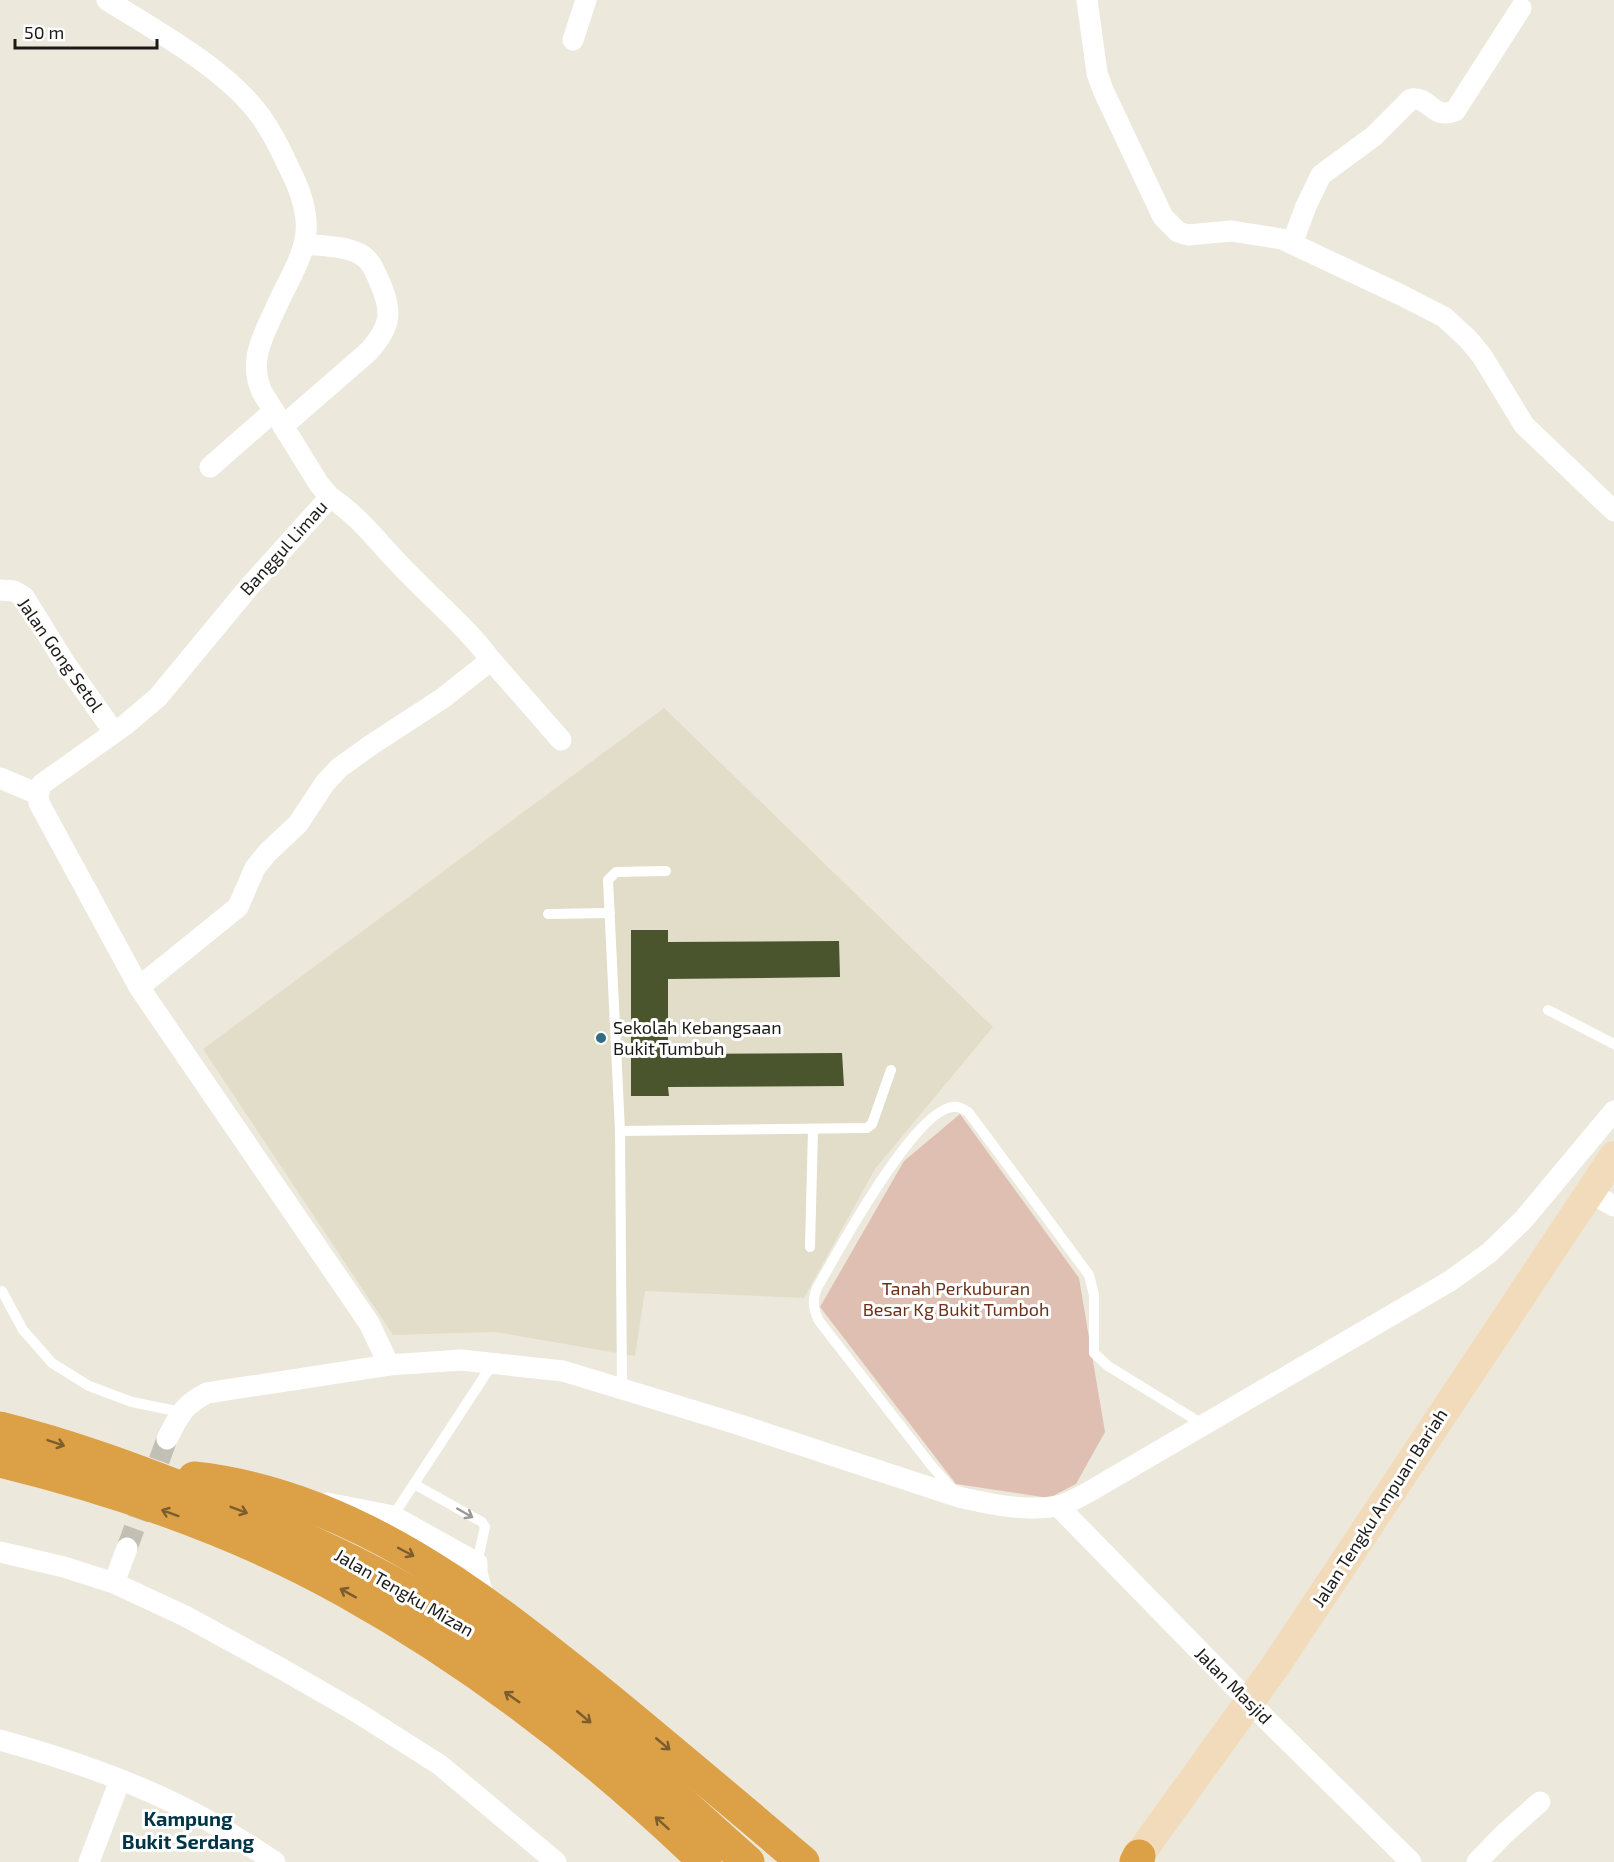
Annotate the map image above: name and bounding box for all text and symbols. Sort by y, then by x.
scale bar [15,12,158,50]
text: 50 m [24,21,64,43]
street label: Banggul Limau [235,495,332,599]
street label: Jalan Gong Setol [13,593,109,716]
place label: Sekolah Kebangsaan Bukit Tumbuh [613,1016,782,1059]
marker: Sekolah Kebangsaan Bukit Tumbuh [594,1031,608,1045]
park label: Tanah Perkuburan Besar Kg Bukit Tumboh [863,1277,1049,1320]
street label: Jalan Tengku Ampuan Bariah [1307,1404,1452,1611]
one-way arrow [46,1439,65,1450]
one-way arrow [229,1505,247,1516]
one-way arrow [161,1507,180,1518]
one-way arrow [456,1507,473,1519]
street label: Jalan Tengku Mizan [331,1543,478,1641]
one-way arrow [397,1546,414,1558]
one-way arrow [340,1587,357,1599]
street label: Jalan Masjid [1191,1642,1277,1728]
one-way arrow [505,1691,521,1703]
one-way arrow [576,1711,592,1724]
one-way arrow [655,1737,670,1751]
district label: Kampung Bukit Serdang [122,1806,255,1853]
one-way arrow [654,1815,669,1830]

